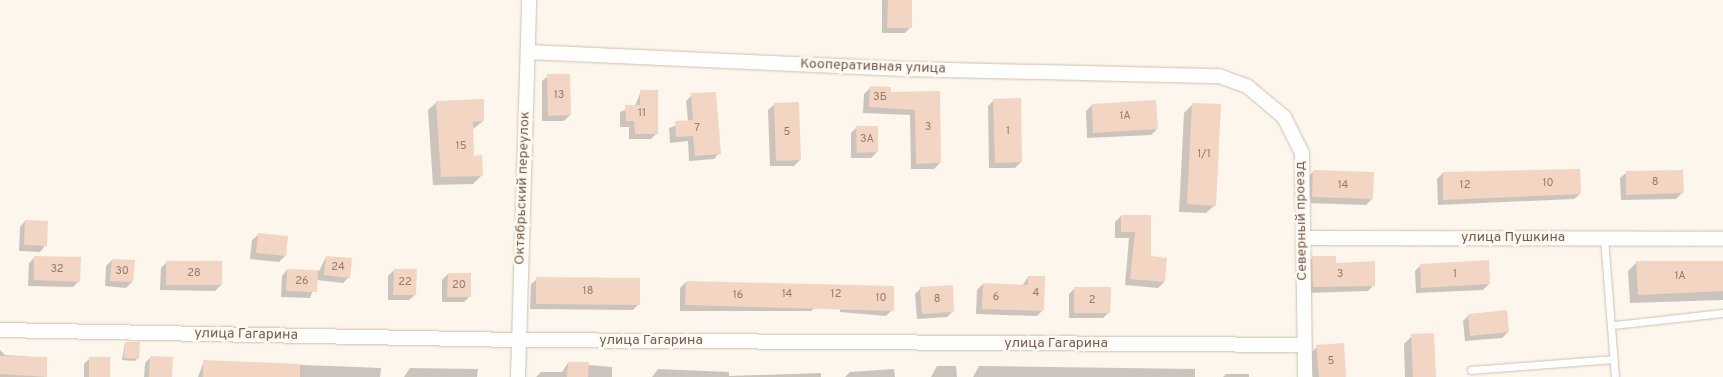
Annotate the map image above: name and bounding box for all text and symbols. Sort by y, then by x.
street label: Кооперативная улица [800,56,946,78]
house number: 13 [554,88,564,102]
house number: 3Б [873,90,887,104]
house number: 11 [638,106,646,120]
house number: 1А [1119,109,1131,123]
street label: Октябрьский переулок [512,111,534,265]
house number: 3 [925,120,931,134]
house number: 7 [694,121,700,135]
house number: 1 [1006,124,1010,138]
house number: 5 [784,125,790,139]
house number: 3А [860,132,874,146]
house number: 15 [456,139,466,153]
house number: 1/1 [1197,147,1211,161]
street label: Северный проезд [1293,161,1311,281]
house number: 8 [1652,175,1658,189]
house number: 10 [1542,176,1554,190]
house number: 14 [1338,178,1348,192]
house number: 12 [1460,178,1470,192]
street label: улица Пушкина [1461,230,1565,246]
house number: 24 [331,260,345,274]
house number: 32 [50,262,64,276]
house number: 30 [115,264,129,278]
house number: 28 [187,266,201,280]
house number: 3 [1337,267,1343,281]
house number: 1 [1453,267,1457,281]
house number: 1А [1674,269,1686,283]
house number: 26 [295,274,309,288]
house number: 22 [398,275,412,289]
house number: 20 [452,278,466,292]
house number: 18 [583,284,593,298]
house number: 4 [1033,286,1039,300]
house number: 14 [782,287,792,301]
house number: 12 [831,287,841,301]
house number: 16 [733,288,743,302]
house number: 6 [993,290,999,304]
house number: 10 [875,291,887,305]
house number: 8 [934,292,940,306]
house number: 2 [1089,293,1095,307]
street label: улица Гагарина [194,326,298,344]
street label: улица Гагарина [599,333,703,349]
street label: улица Гагарина [1004,336,1108,352]
house number: 5 [1328,354,1334,368]

